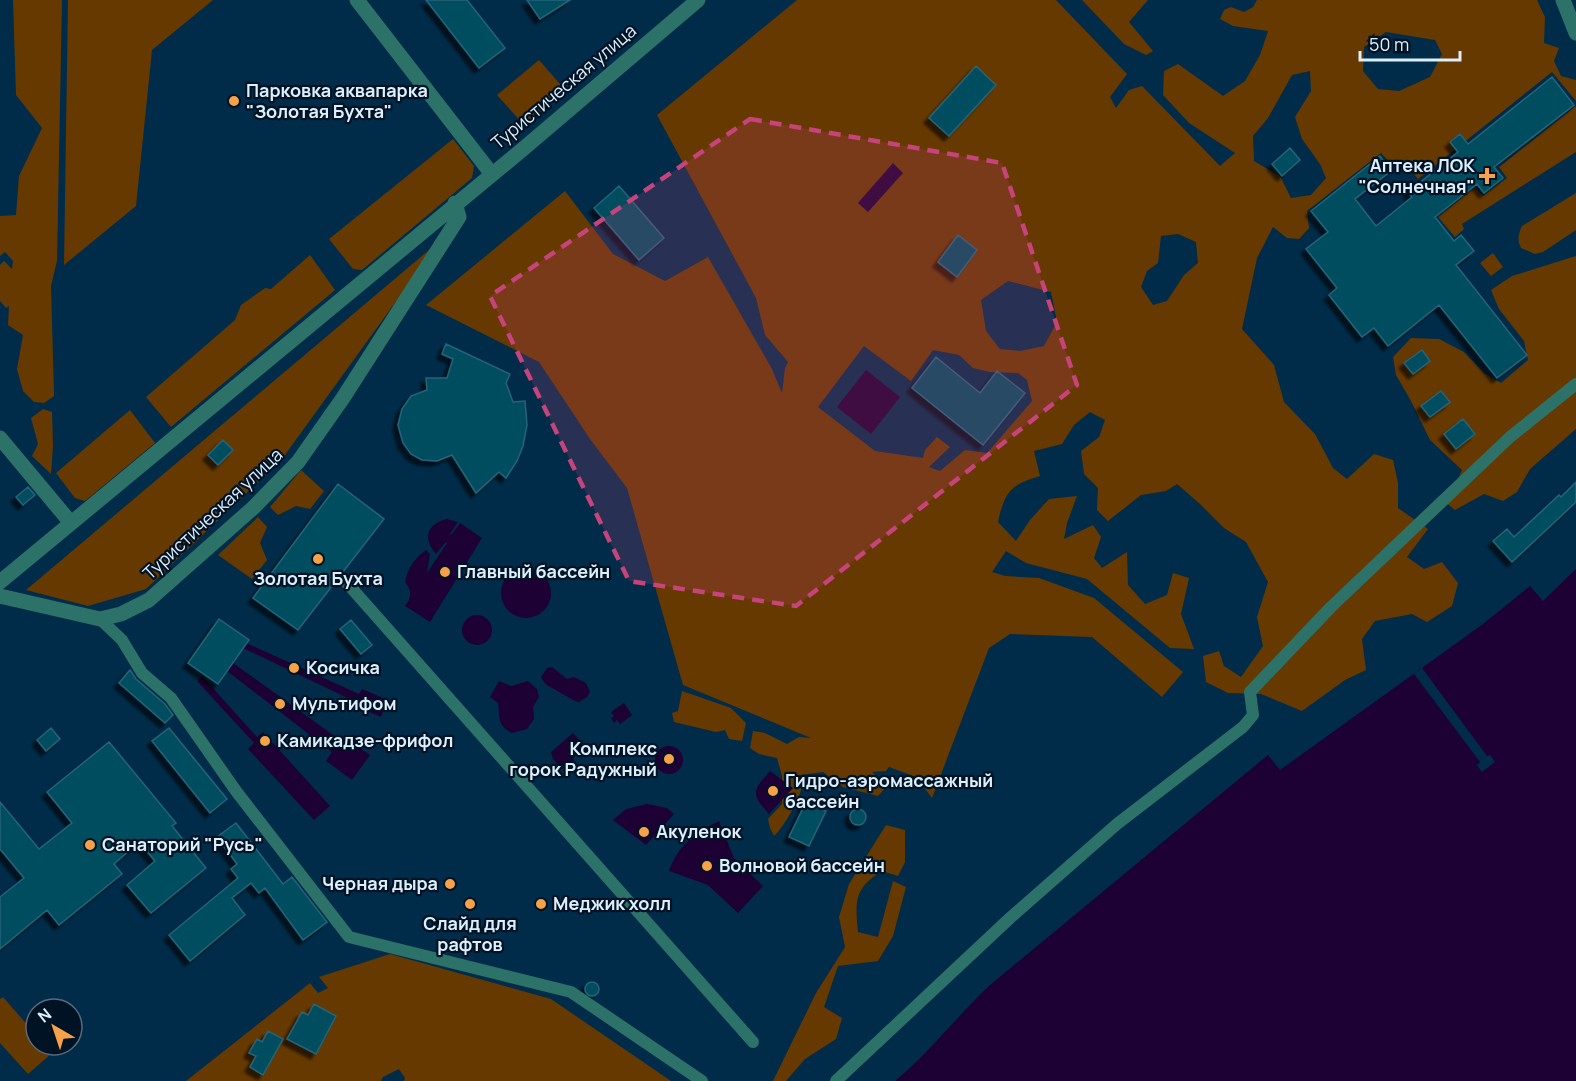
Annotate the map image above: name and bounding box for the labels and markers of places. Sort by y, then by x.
place label: Парковка аквапарка "Золотая Бухта" [246,78,428,123]
marker: Парковка аквапарка "Золотая Бухта" [227,94,241,108]
place label: Аптека ЛОК "Солнечная" [1358,153,1475,198]
marker: Аптека ЛОК "Солнечная" [1480,169,1494,183]
marker: Золотая Бухта [311,552,325,566]
place label: Главный бассейн [457,559,610,583]
marker: Главный бассейн [438,565,452,579]
place label: Золотая Бухта [253,566,383,590]
place label: Косичка [306,655,380,679]
marker: Косичка [287,661,301,675]
place label: Мультифом [292,691,396,715]
marker: Мультифом [273,697,287,711]
place label: Камикадзе-фрифол [277,728,453,752]
marker: Камикадзе-фрифол [258,734,272,748]
place label: Комплекс горок Радужный [509,736,657,781]
marker: Комплекс горок Радужный [662,752,676,766]
place label: Гидро-аэромассажный бассейн [785,768,993,813]
marker: Гидро-аэромассажный бассейн [766,784,780,798]
place label: Акуленок [656,819,743,843]
marker: Акуленок [637,825,651,839]
place label: Санаторий "Русь" [102,832,263,856]
marker: Санаторий "Русь" [83,838,97,852]
place label: Волновой бассейн [719,853,885,877]
marker: Волновой бассейн [700,859,714,873]
place label: Черная дыра [322,871,438,895]
marker: Черная дыра [443,877,457,891]
place label: Меджик холл [553,891,671,915]
marker: Слайд для рафтов [463,897,477,911]
marker: Меджик холл [534,897,548,911]
place label: Слайд для рафтов [423,911,517,956]

